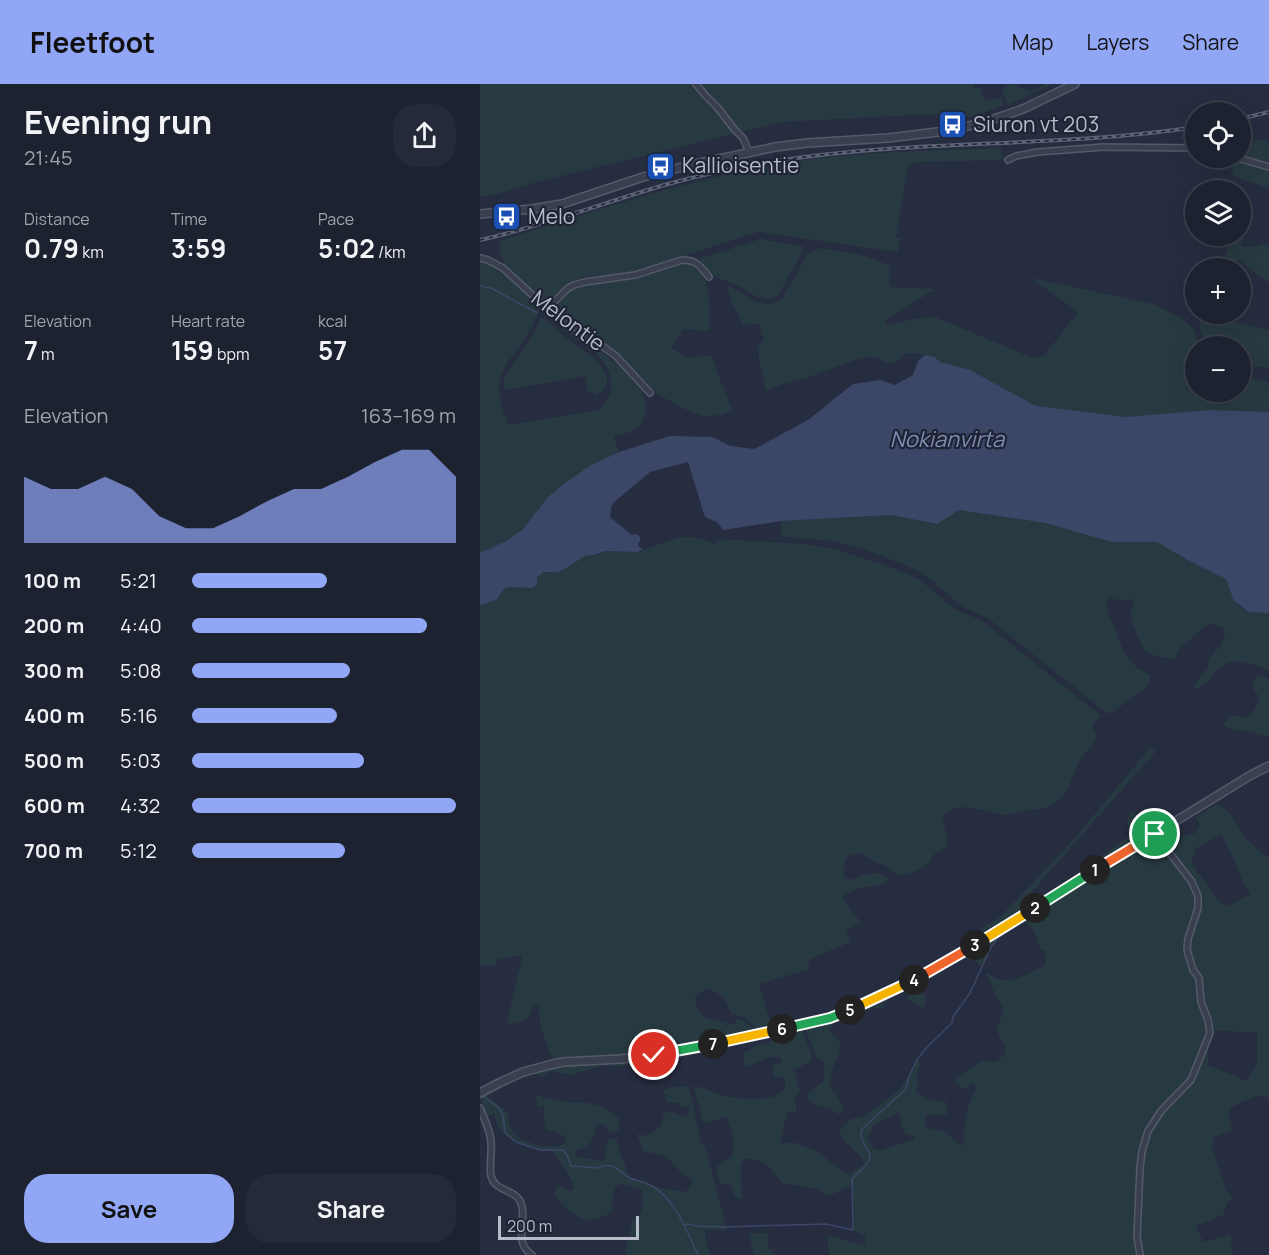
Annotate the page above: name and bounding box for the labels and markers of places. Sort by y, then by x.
bus stop icon: Siuron vt 203 [936,109,968,141]
place label: Siuron vt 203 [973,110,1099,138]
bus stop icon: Kallioisentie [645,150,677,182]
place label: Kallioisentie [682,151,799,179]
bus stop icon: Melo [491,201,523,233]
place label: Melo [528,202,575,230]
pin [1129,808,1180,859]
pin: 1 [1080,855,1110,885]
pin: 2 [1020,893,1050,923]
pin: 3 [960,930,990,960]
pin: 4 [899,965,929,995]
pin: 5 [835,995,865,1025]
pin: 6 [767,1014,797,1044]
pin [628,1029,679,1080]
pin: 7 [698,1029,728,1059]

